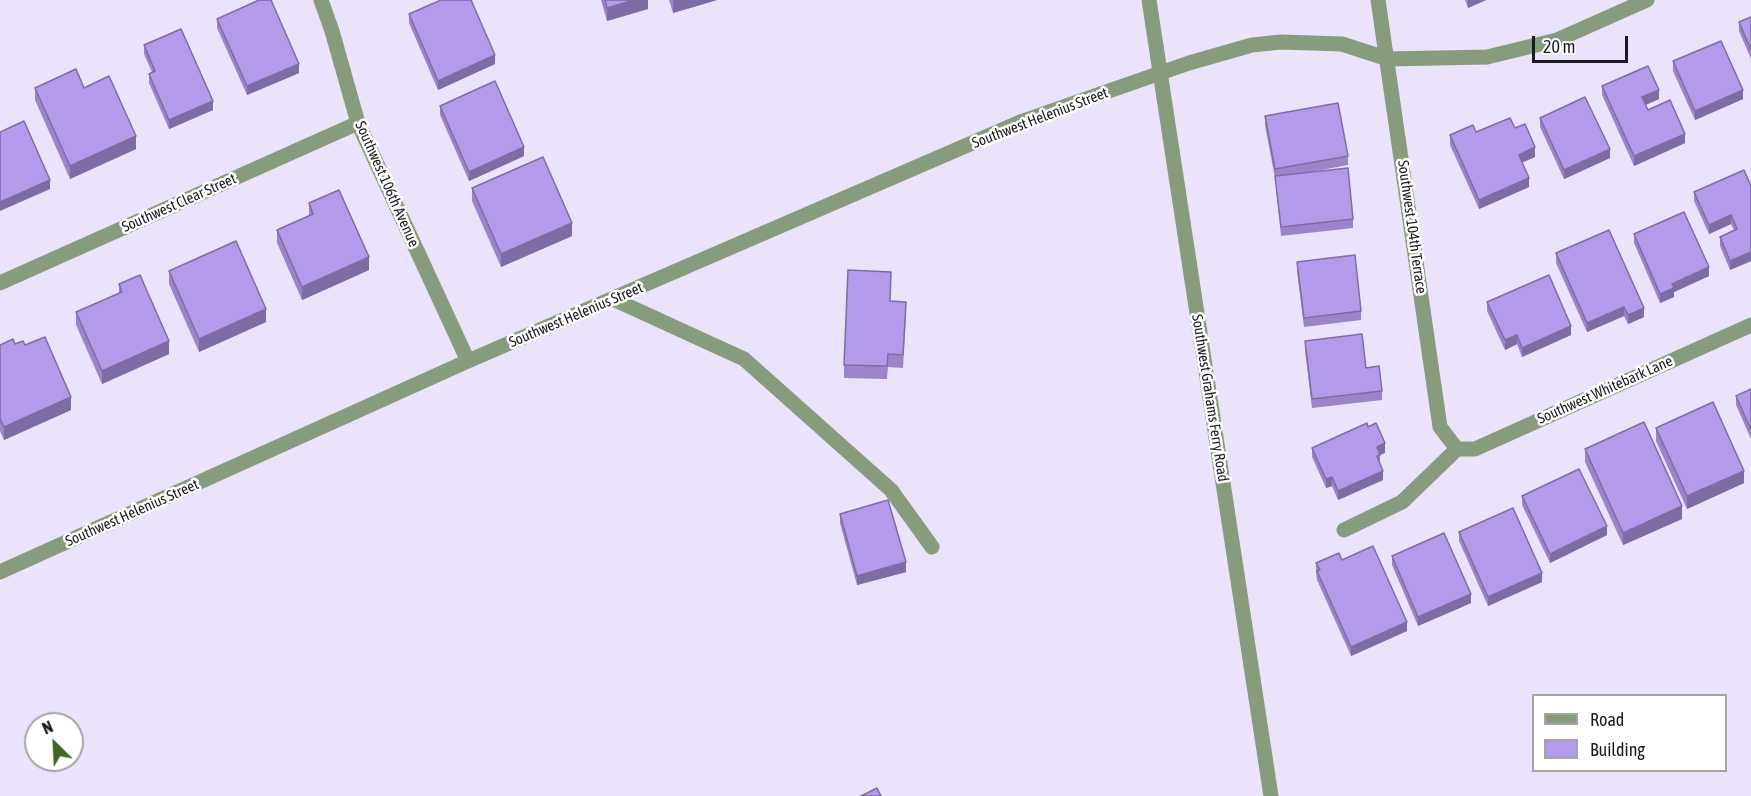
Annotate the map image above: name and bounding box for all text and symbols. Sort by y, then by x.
scale bar [1535,24,1631,62]
text: 20 m [1543,36,1575,57]
street label: Southwest Helenius Street [970,84,1110,152]
street label: Southwest 106th Avenue [351,118,423,250]
street label: Southwest 104th Terrace [1394,159,1430,295]
street label: Southwest Clear Street [119,170,239,236]
street label: Southwest Helenius Street [506,279,646,351]
street label: Southwest Grahams Ferry Road [1188,313,1232,483]
street label: Southwest Whitebark Lane [1535,352,1675,428]
street label: Southwest Helenius Street [63,476,201,550]
legend [1532,694,1727,772]
text: Road [1590,709,1624,730]
north arrow [24,712,84,772]
text: N [40,717,55,738]
text: Building [1590,739,1645,760]

